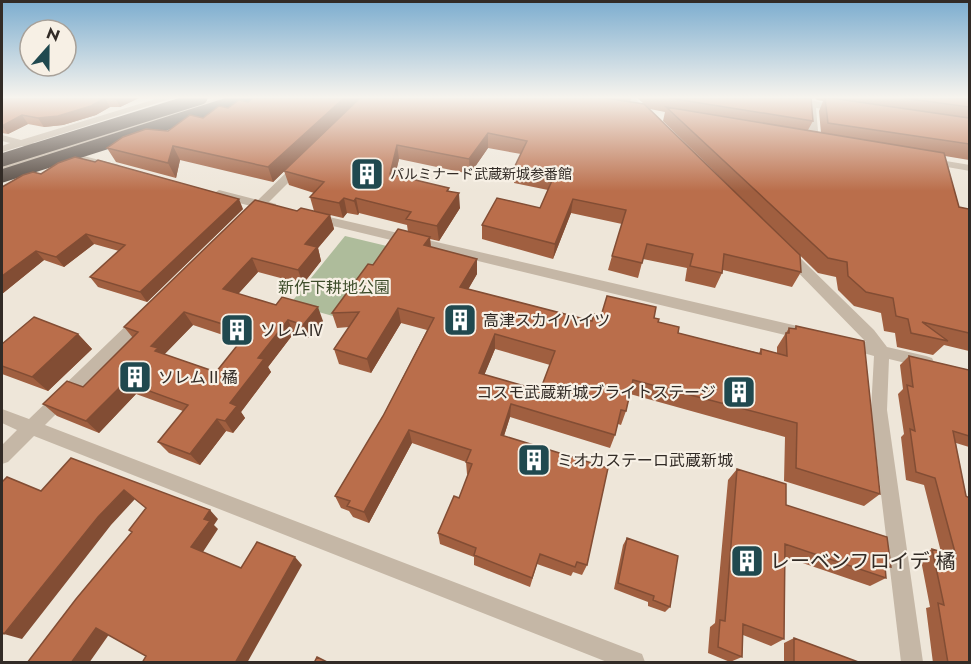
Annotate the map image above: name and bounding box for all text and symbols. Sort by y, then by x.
north arrow [18,18,78,78]
text: N [43,21,63,47]
building icon: パルミナード武蔵新城参番館 [349,156,385,192]
place label: パルミナード武蔵新城参番館 [390,164,572,184]
park label: 新作下耕地公園 [278,276,390,299]
building icon: 高津スカイハイツ [442,302,478,338]
place label: 高津スカイハイツ [483,309,610,332]
building icon: ソレムⅣ [219,312,255,348]
place label: ソレムⅣ [260,319,324,342]
building icon: ソレムⅡ橘 [117,359,153,395]
place label: ソレムⅡ橘 [158,366,238,389]
building icon: コスモ武蔵新城ブライトステージ [721,374,757,410]
place label: コスモ武蔵新城ブライトステージ [476,381,716,404]
building icon: ミオカステーロ武蔵新城 [516,442,552,478]
place label: ミオカステーロ武蔵新城 [557,449,733,472]
building icon: レーベンフロイデ 橘 [729,543,765,579]
place label: レーベンフロイデ 橘 [770,547,955,576]

